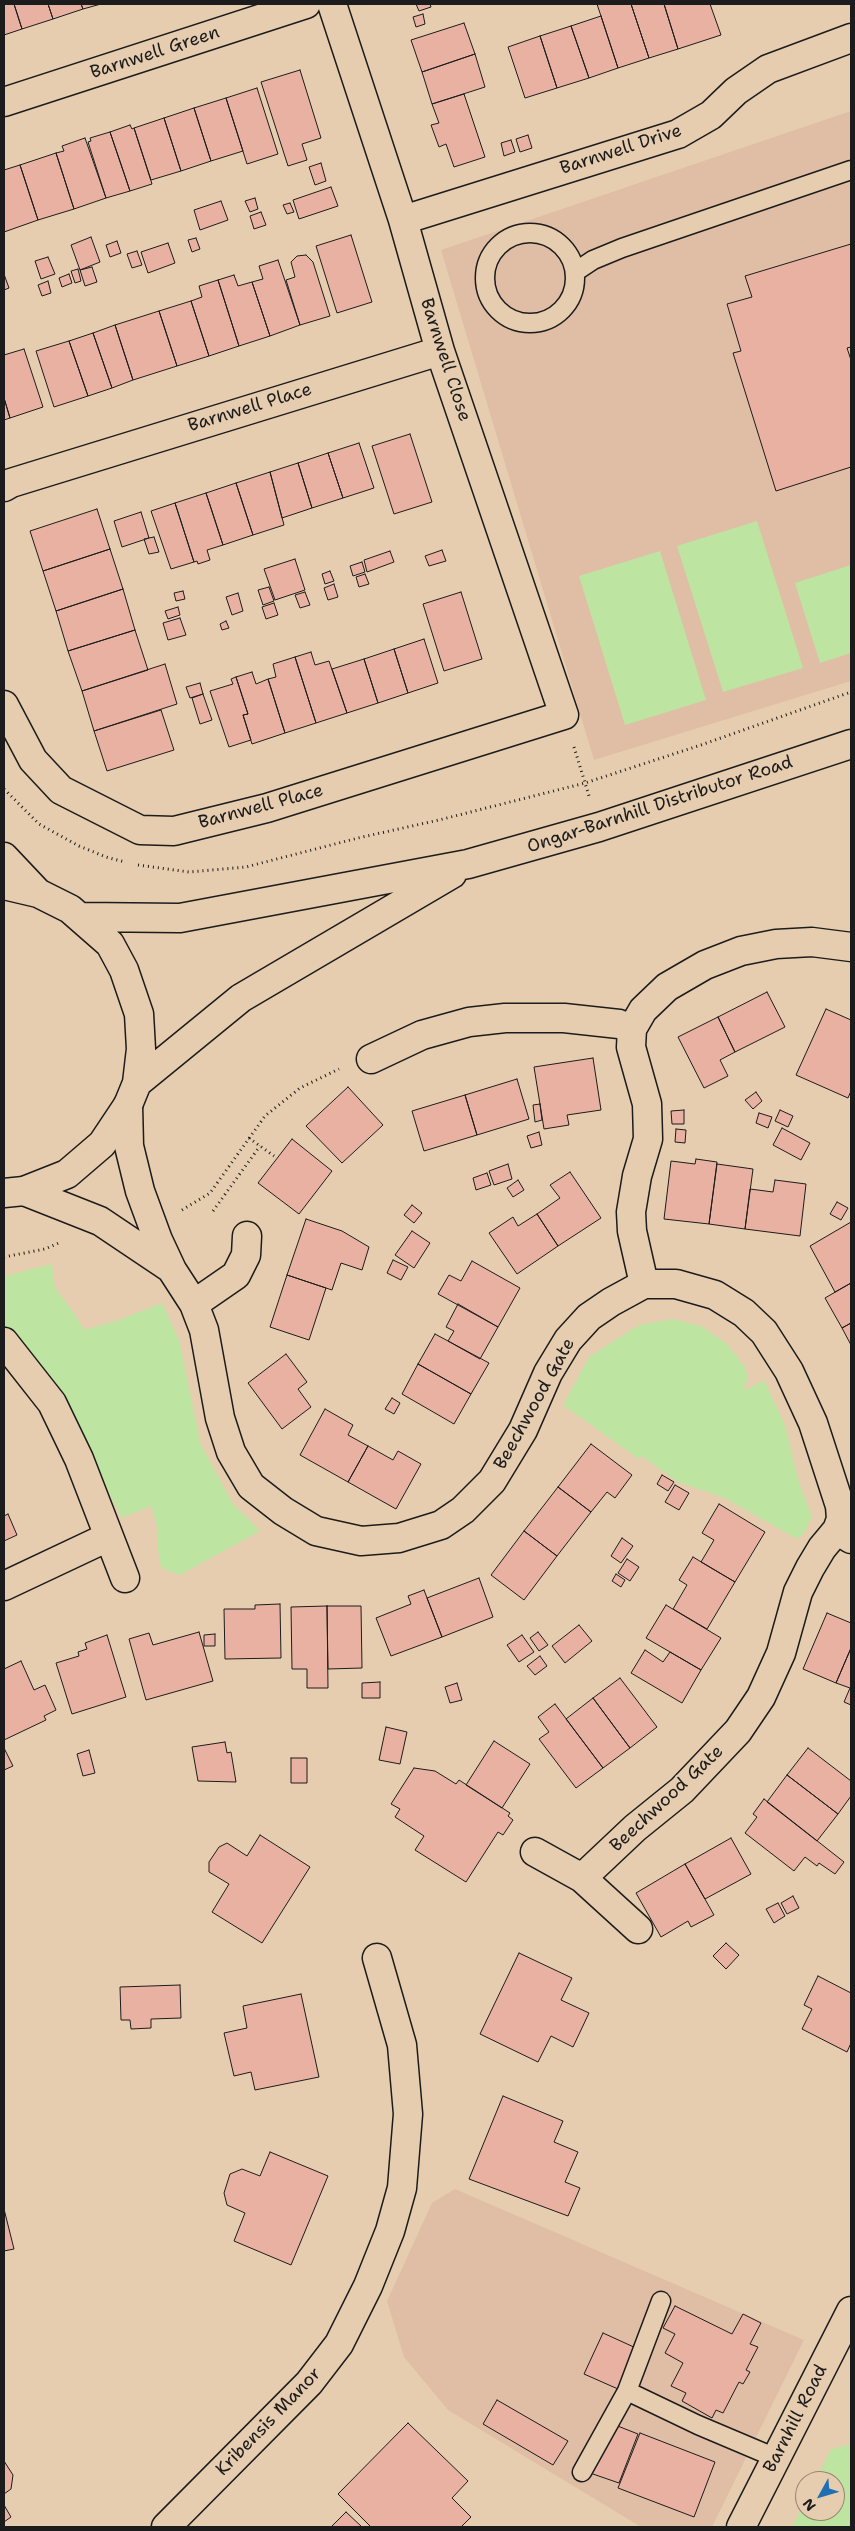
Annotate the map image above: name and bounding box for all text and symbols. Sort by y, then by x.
street label: Barnwell Green [88,22,222,84]
street label: Barnwell Drive [557,120,685,180]
street label: Barnwell Close [415,296,475,424]
street label: Barnwell Place [185,379,315,437]
street label: Ongar-Barnhill Distributor Road [525,752,795,858]
street label: Barnwell Place [196,780,326,834]
street label: Beechwood Gate [490,1334,580,1474]
street label: Beechwood Gate [606,1741,728,1857]
street label: Barnhill Road [760,2361,832,2477]
street label: Kribensis Manor [212,2363,326,2481]
north arrow [795,2471,845,2521]
text: N [799,2495,820,2515]

